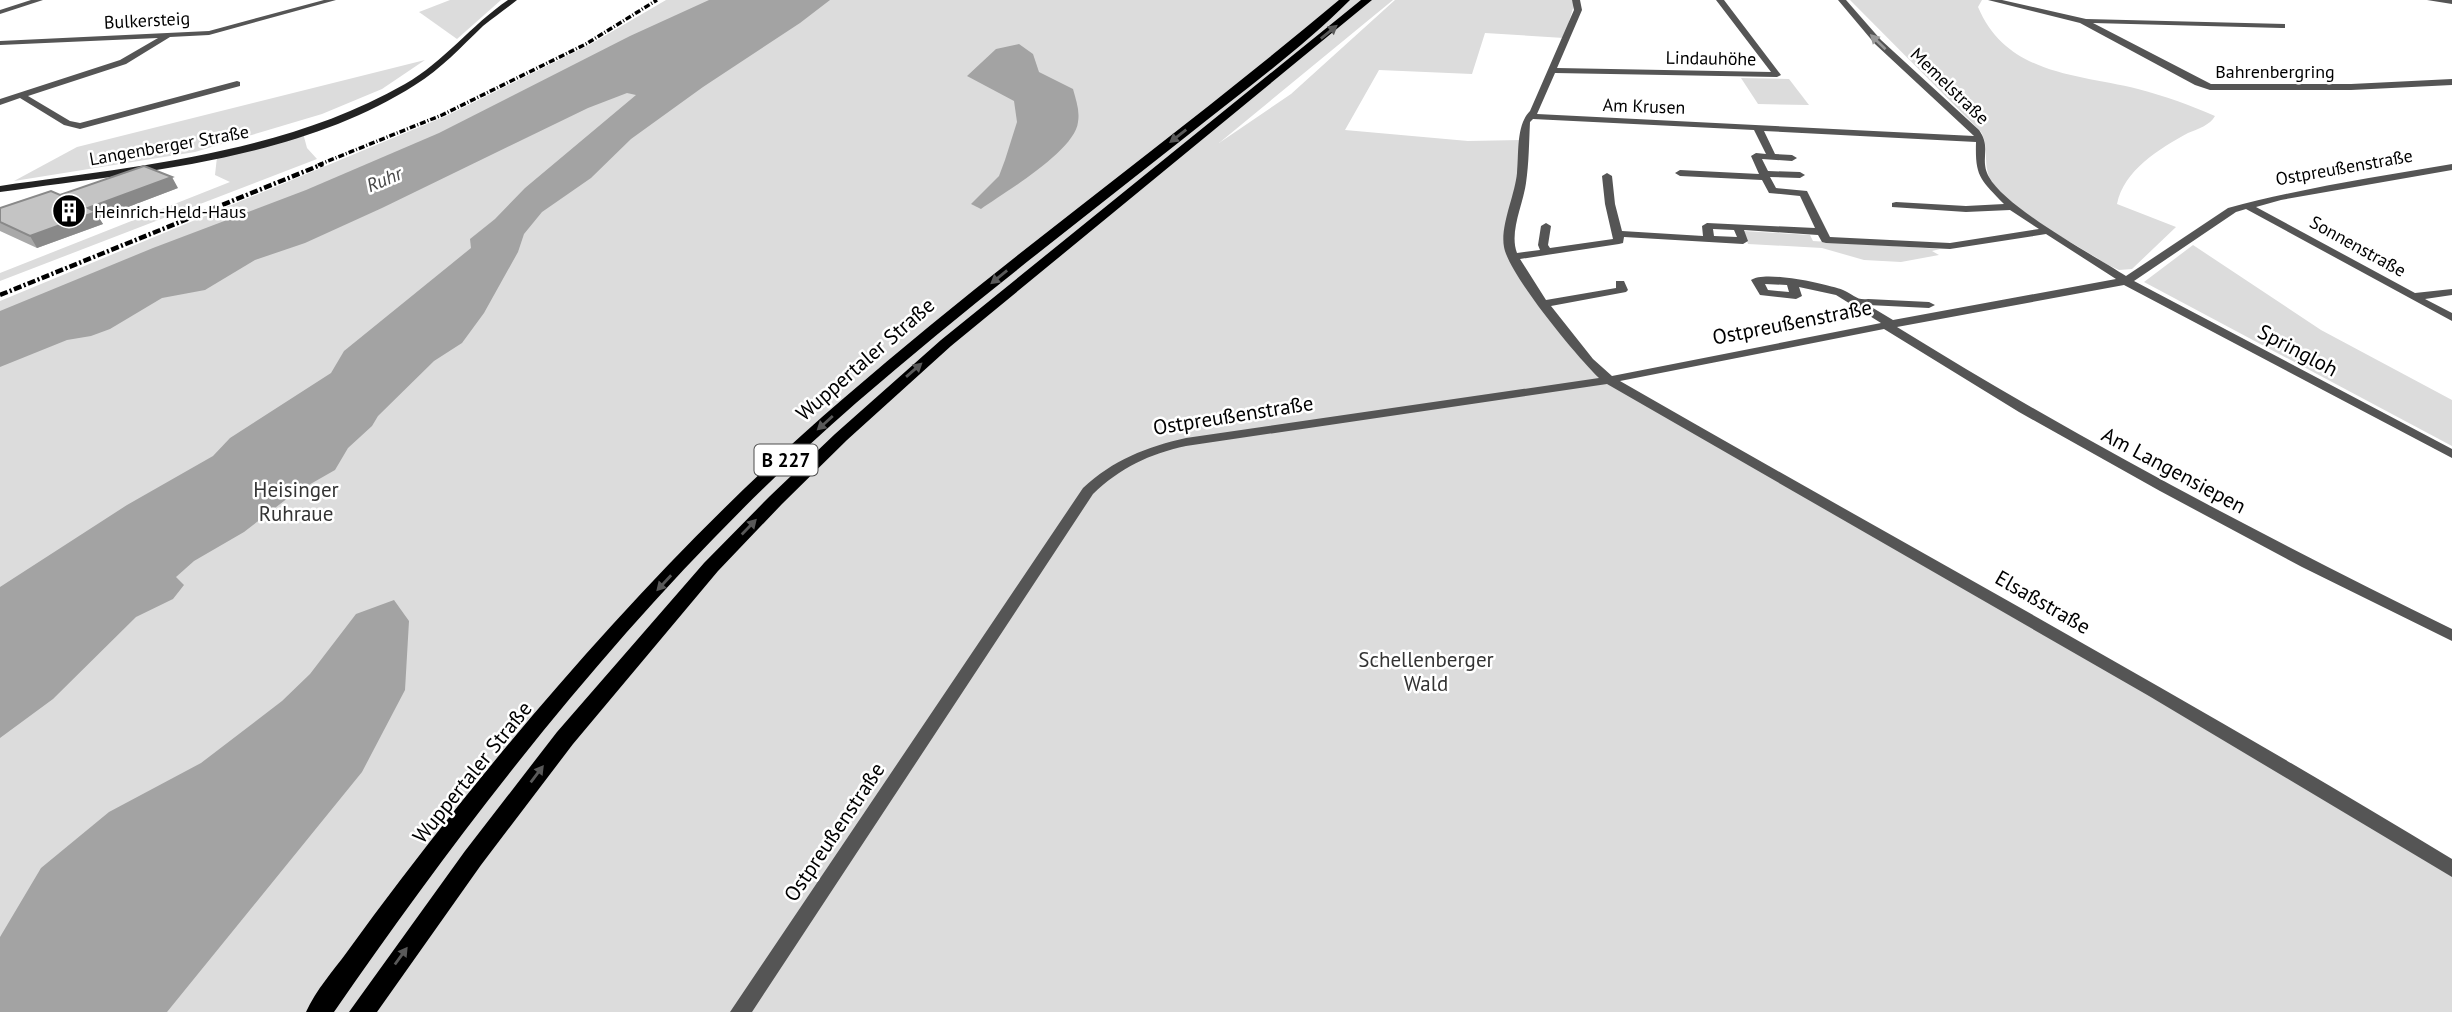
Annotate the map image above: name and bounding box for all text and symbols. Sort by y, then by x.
street label: Bulkersteig [103,6,191,34]
one-way arrow [1319,24,1337,39]
one-way arrow [1870,34,1887,50]
street label: Memelstraße [1906,43,1994,129]
street label: Lindauhöhe [1665,46,1757,70]
street label: Bahrenbergring [2215,60,2335,83]
street label: Am Krusen [1602,93,1686,119]
street label: Langenberger Straße [87,120,251,170]
one-way arrow [1169,128,1187,142]
street label: Ostpreußenstraße [2274,144,2414,190]
water label: Ruhr [363,160,407,197]
building icon: Heinrich-Held-Haus [50,192,88,230]
place label: Heinrich-Held-Haus [94,200,246,223]
street label: Sonnenstraße [2306,210,2410,282]
one-way arrow [991,269,1009,284]
street label: Wuppertaler Straße [790,291,940,427]
street label: Ostpreußenstraße [1710,293,1874,351]
street label: Springloh [2253,318,2343,382]
one-way arrow [906,363,923,378]
street label: Ostpreußenstraße [1151,389,1315,441]
one-way arrow [816,415,834,431]
street label: Am Langensiepen [2097,421,2251,519]
road number: B 227 [754,444,818,475]
park label: Heisinger Ruhraue [253,476,339,527]
one-way arrow [741,519,757,536]
street label: Elsaßstraße [1990,564,2096,640]
one-way arrow [656,574,672,591]
park label: Schellenberger Wald [1358,646,1494,697]
street label: Wuppertaler Straße [406,695,538,849]
street label: Ostpreußenstraße [778,757,890,907]
one-way arrow [530,765,545,783]
one-way arrow [394,947,408,965]

